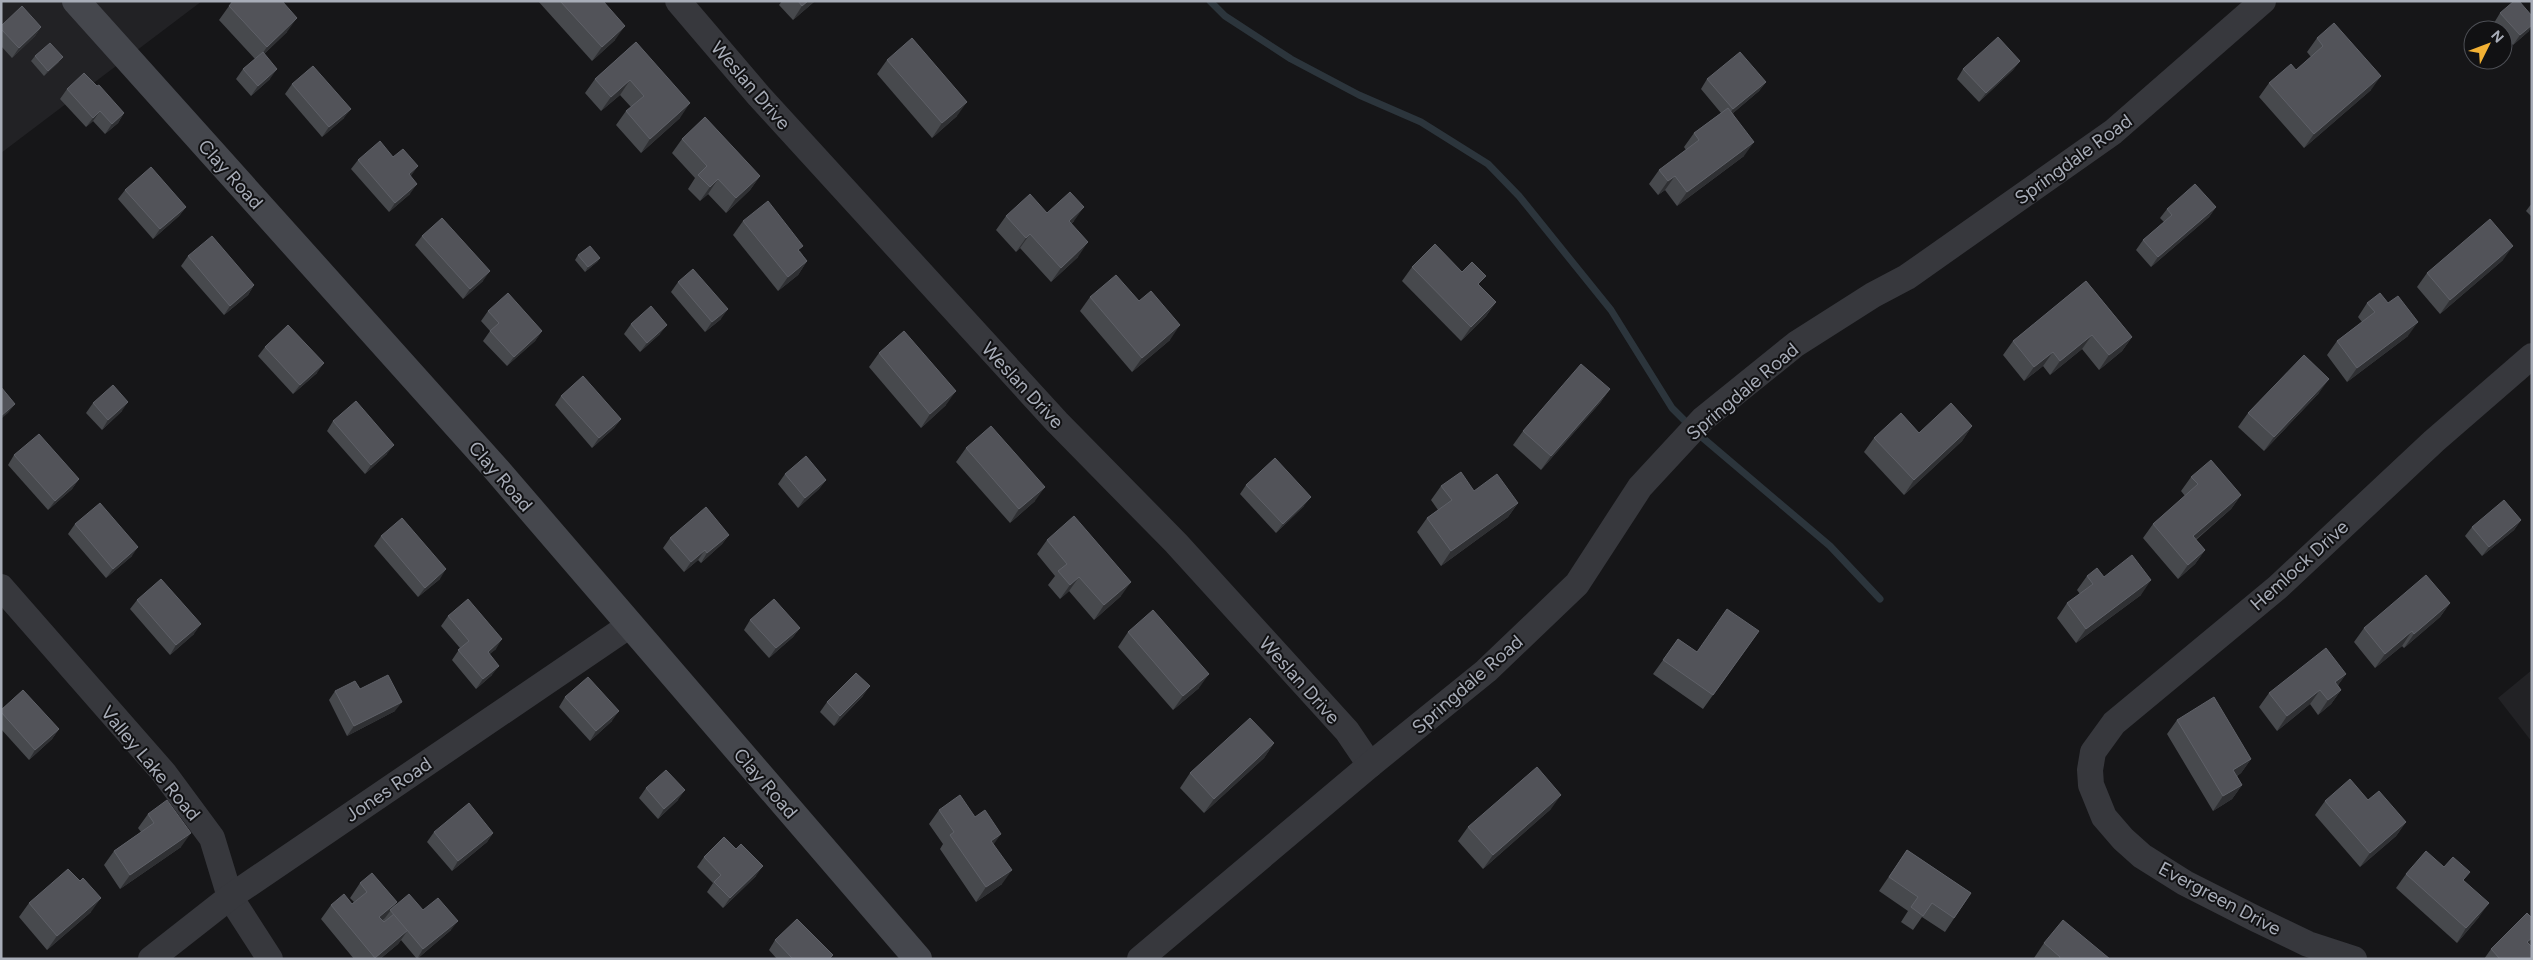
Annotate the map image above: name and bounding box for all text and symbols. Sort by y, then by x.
north arrow [2463,20,2513,70]
text: N [2487,27,2507,46]
street label: Weslan Drive [706,36,795,134]
street label: Springdale Road [2010,109,2136,210]
street label: Clay Road [193,135,268,214]
street label: Weslan Drive [977,337,1068,433]
street label: Springdale Road [1682,338,1803,445]
street label: Clay Road [464,436,537,516]
street label: Hemlock Drive [2246,515,2353,615]
street label: Springdale Road [1407,630,1527,739]
street label: Weslan Drive [1254,632,1345,729]
street label: Valley Lake Road [96,701,205,825]
street label: Clay Road [729,743,802,823]
street label: Jones Road [341,752,436,827]
street label: Evergreen Drive [2155,857,2285,940]

